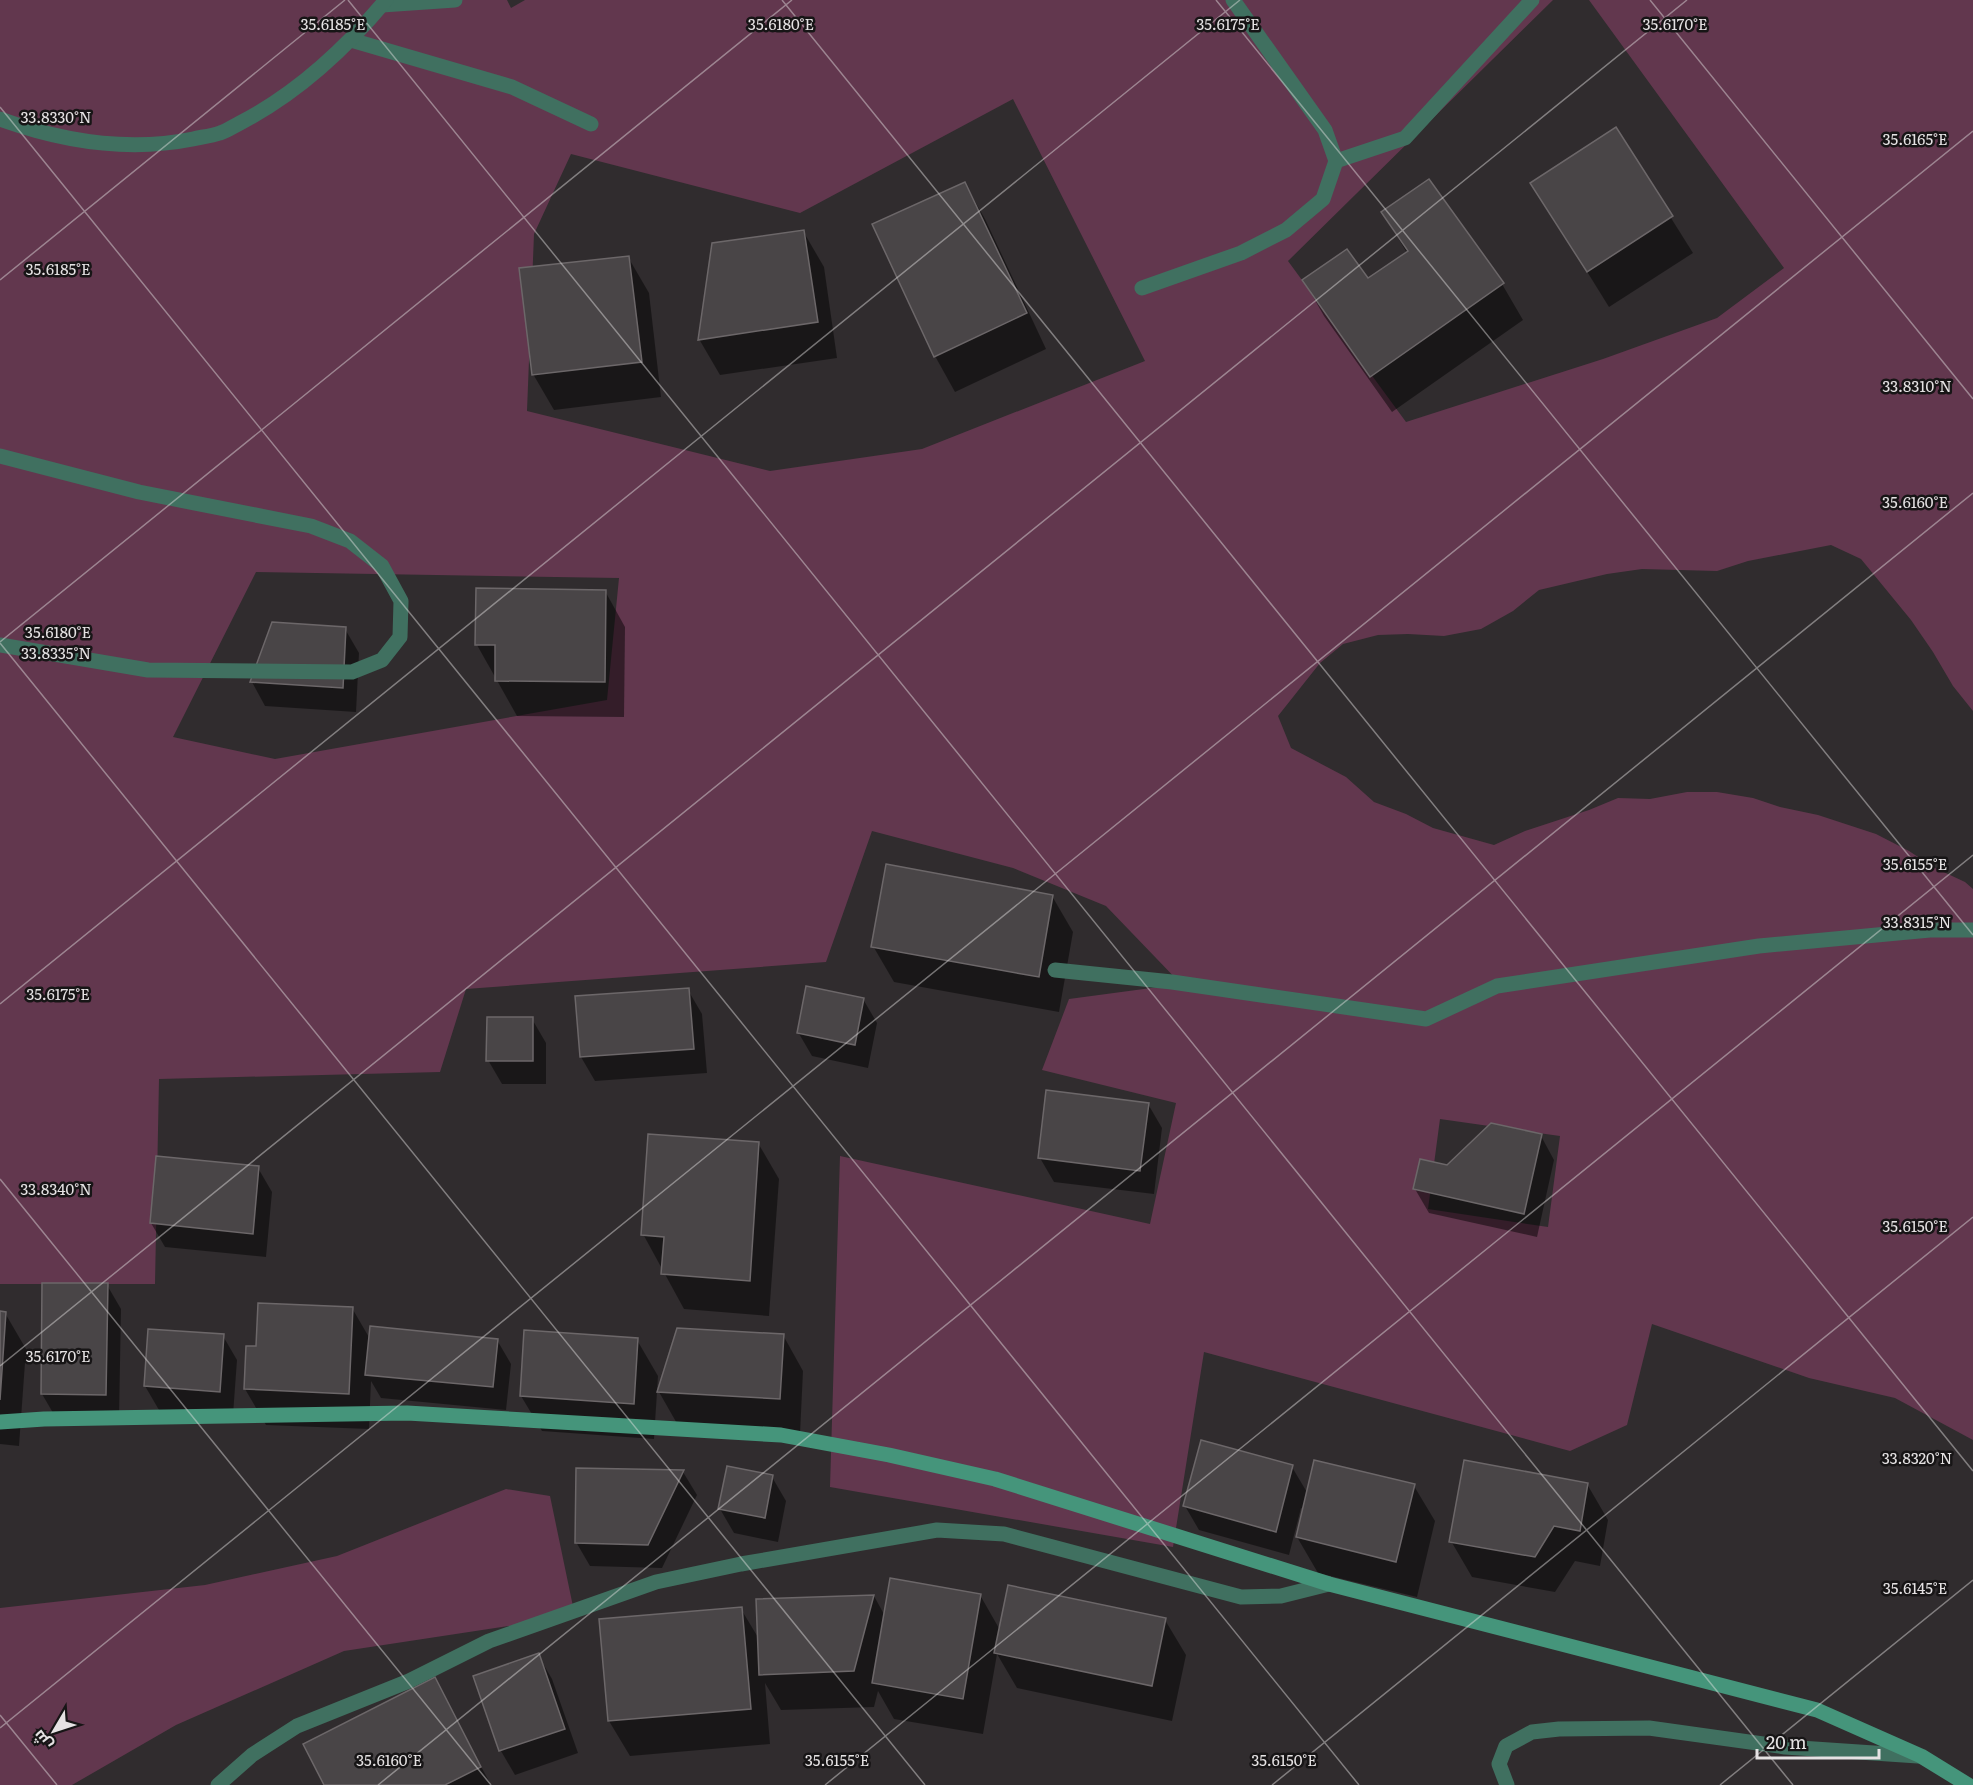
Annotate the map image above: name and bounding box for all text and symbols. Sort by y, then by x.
text: 35.6185°E [300,12,366,35]
text: 35.6180°E [748,12,814,35]
text: 35.6175°E [1196,12,1260,35]
text: 35.6170°E [1642,12,1708,35]
text: 33.8330°N [20,105,92,128]
text: 35.6165°E [1883,127,1948,150]
text: 35.6185°E [25,257,91,280]
text: 33.8310°N [1882,374,1952,397]
text: 35.6160°E [1882,490,1948,513]
text: 35.6180°E [25,620,91,643]
text: 33.8335°N [21,641,91,664]
text: 35.6155°E [1883,852,1947,875]
text: 33.8315°N [1883,910,1951,933]
text: 35.6175°E [26,982,90,1005]
text: 33.8340°N [20,1177,92,1200]
text: 35.6150°E [1882,1214,1948,1237]
text: 35.6170°E [25,1344,91,1367]
text: 33.8320°N [1882,1446,1952,1469]
text: 35.6145°E [1883,1576,1947,1599]
north arrow [24,1701,84,1761]
scale bar [1757,1722,1878,1760]
text: ش [26,1726,57,1757]
text: 20 m [1766,1728,1807,1755]
text: 35.6160°E [356,1748,422,1771]
text: 35.6155°E [805,1748,869,1771]
text: 35.6150°E [1251,1748,1317,1771]

